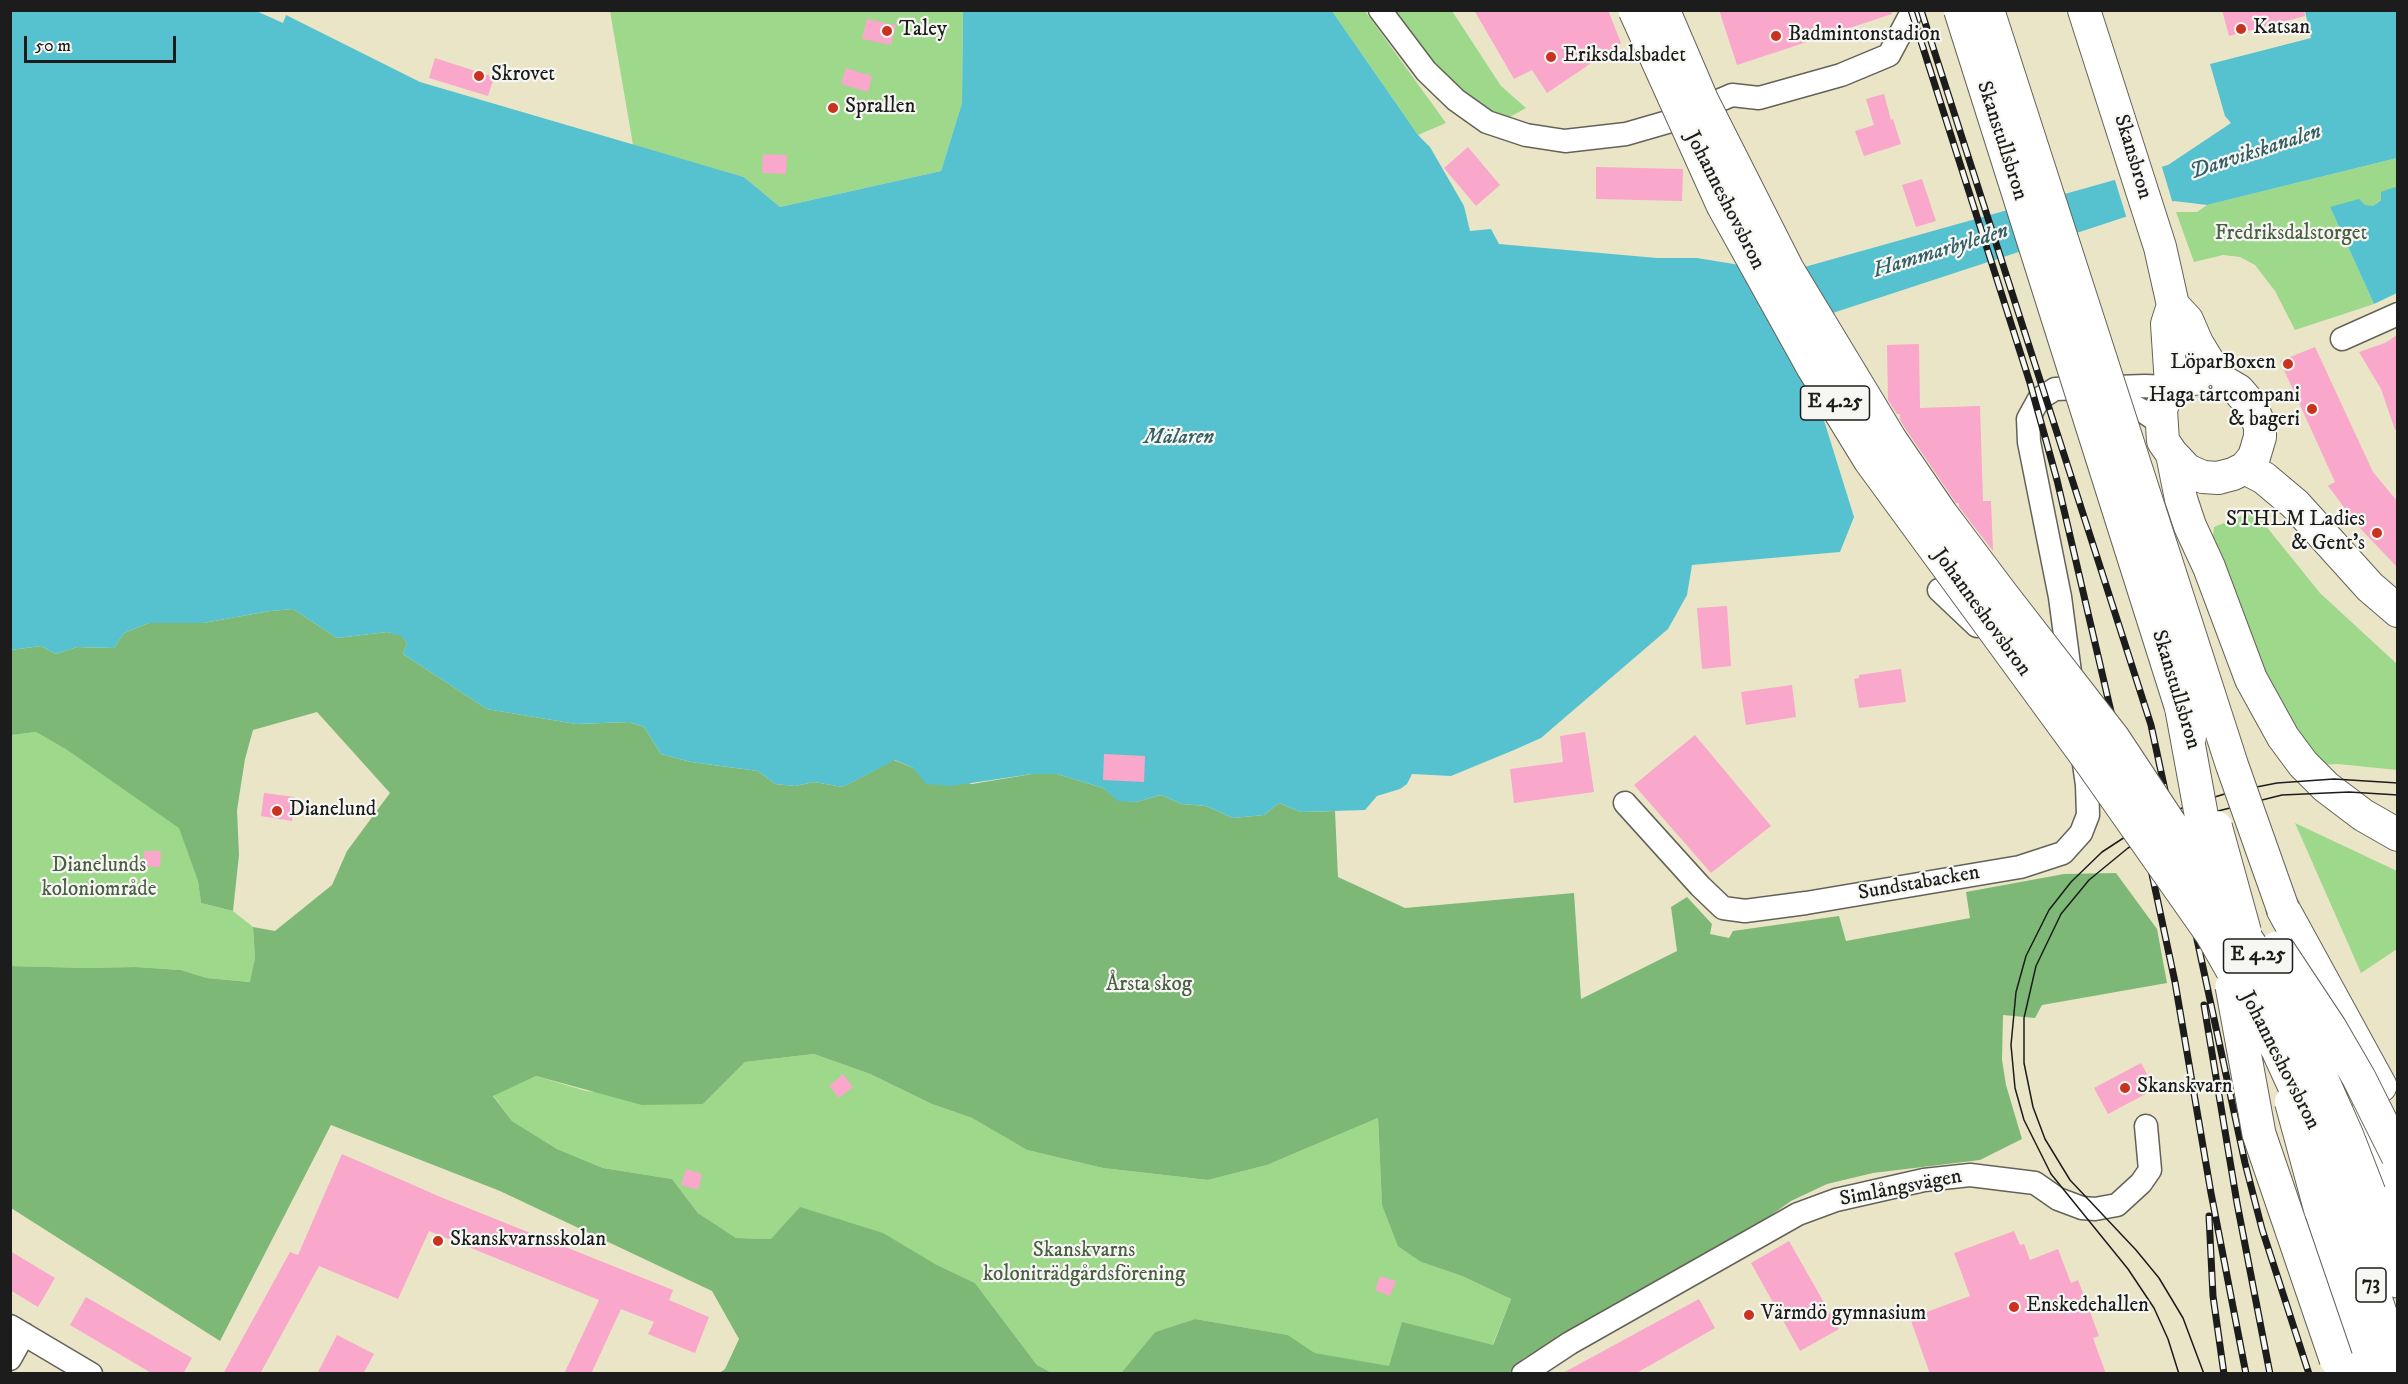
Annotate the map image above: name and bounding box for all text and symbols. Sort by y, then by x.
place label: Katsan [2253,16,2310,42]
place label: Taley [899,18,947,44]
marker: Katsan [2234,22,2248,36]
place label: Badmintonstadion [1788,23,1940,49]
scale bar [27,24,178,62]
marker: Taley [880,24,894,38]
marker: Badmintonstadion [1769,29,1783,43]
text: 50 m [35,35,71,57]
place label: Eriksdalsbadet [1563,44,1686,70]
marker: Eriksdalsbadet [1544,50,1558,64]
place label: Skrovet [491,63,555,89]
marker: Skrovet [472,69,486,83]
street label: Skanstullsbron [1970,78,2032,204]
place label: Sprallen [845,95,915,121]
marker: Sprallen [826,101,840,115]
street label: Skansbron [2107,112,2157,202]
water label: Danvikskanalen [2187,119,2325,187]
street label: Johanneshovsbron [1678,128,1770,274]
water label: Hammarbyleden [1870,219,2012,285]
park label: Fredriksdalstorget [2215,222,2367,248]
place label: LöparBoxen [2170,351,2276,377]
marker: LöparBoxen [2281,357,2295,371]
place label: Haga tårtcompani & bageri [2149,384,2300,434]
road number: E 4.25 [1800,386,1870,420]
marker: Haga tårtcompani & bageri [2305,402,2319,416]
water label: Mälaren [1144,425,1214,451]
place label: STHLM Ladies & Gent’s [2226,508,2365,558]
marker: STHLM Ladies & Gent’s [2370,526,2384,540]
street label: Johanneshovsbron [1926,544,2036,682]
street label: Skanstullsbron [2145,627,2205,753]
place label: Dianelund [289,798,376,824]
marker: Dianelund [270,804,284,818]
park label: Dianelunds koloniområde [41,854,157,904]
street label: Sundstabacken [1856,861,1982,907]
road number: E 4.25 [2224,939,2292,973]
park label: Årsta skog [1106,973,1192,999]
street label: Johanneshovsbron [2233,988,2325,1134]
place label: Skanskvarn [2137,1075,2233,1101]
marker: Skanskvarn [2118,1081,2132,1095]
street label: Simlångsvägen [1838,1165,1964,1213]
place label: Skanskvarnsskolan [450,1228,606,1254]
marker: Skanskvarnsskolan [431,1234,445,1248]
park label: Skanskvarns koloniträdgårdsförening [983,1239,1185,1289]
road number: 73 [2356,1268,2386,1302]
place label: Enskedehallen [2026,1294,2149,1320]
marker: Enskedehallen [2007,1300,2021,1314]
place label: Värmdö gymnasium [1761,1302,1926,1328]
marker: Värmdö gymnasium [1742,1308,1756,1322]

